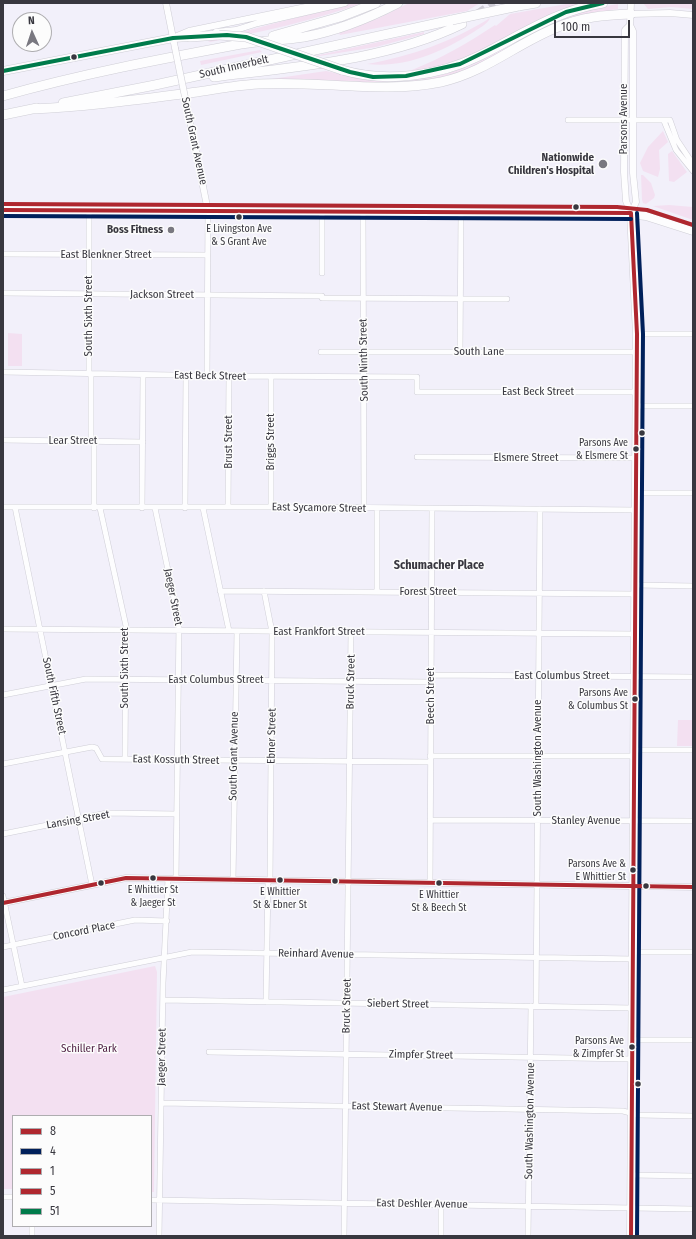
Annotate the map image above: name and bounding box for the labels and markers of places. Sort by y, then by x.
unlabelled marker [69,52,79,62]
place label: Nationwide Children's Hospital [508,151,594,177]
marker: Nationwide Children's Hospital [597,158,609,170]
unlabelled marker [571,202,581,212]
marker: E Livingston Ave & S Grant Ave [234,212,244,222]
place label: Boss Fitness [107,223,163,237]
place label: E Livingston Ave & S Grant Ave [206,223,272,246]
marker: Boss Fitness [166,225,176,235]
unlabelled marker [637,428,647,438]
place label: Parsons Ave & Elsmere St [576,437,628,460]
marker: Parsons Ave & Elsmere St [631,444,641,454]
place label: Parsons Ave & Columbus St [568,687,628,710]
marker: Parsons Ave & Columbus St [630,694,640,704]
place label: Parsons Ave & E Whittier St [568,858,626,882]
marker: Parsons Ave & E Whittier St [628,865,638,875]
marker: E Whittier St & Jaeger St [148,873,158,883]
marker: E Whittier St & Ebner St [275,875,285,885]
unlabelled marker [330,876,340,886]
unlabelled marker [96,878,106,888]
marker: E Whittier St & Beech St [434,878,444,888]
unlabelled marker [641,881,651,891]
place label: E Whittier St & Jaeger St [128,884,178,908]
place label: E Whittier St & Ebner St [253,886,307,910]
place label: E Whittier St & Beech St [411,889,467,912]
place label: Parsons Ave & Zimpfer St [573,1035,624,1058]
marker: Parsons Ave & Zimpfer St [627,1042,637,1052]
unlabelled marker [633,1079,643,1089]

